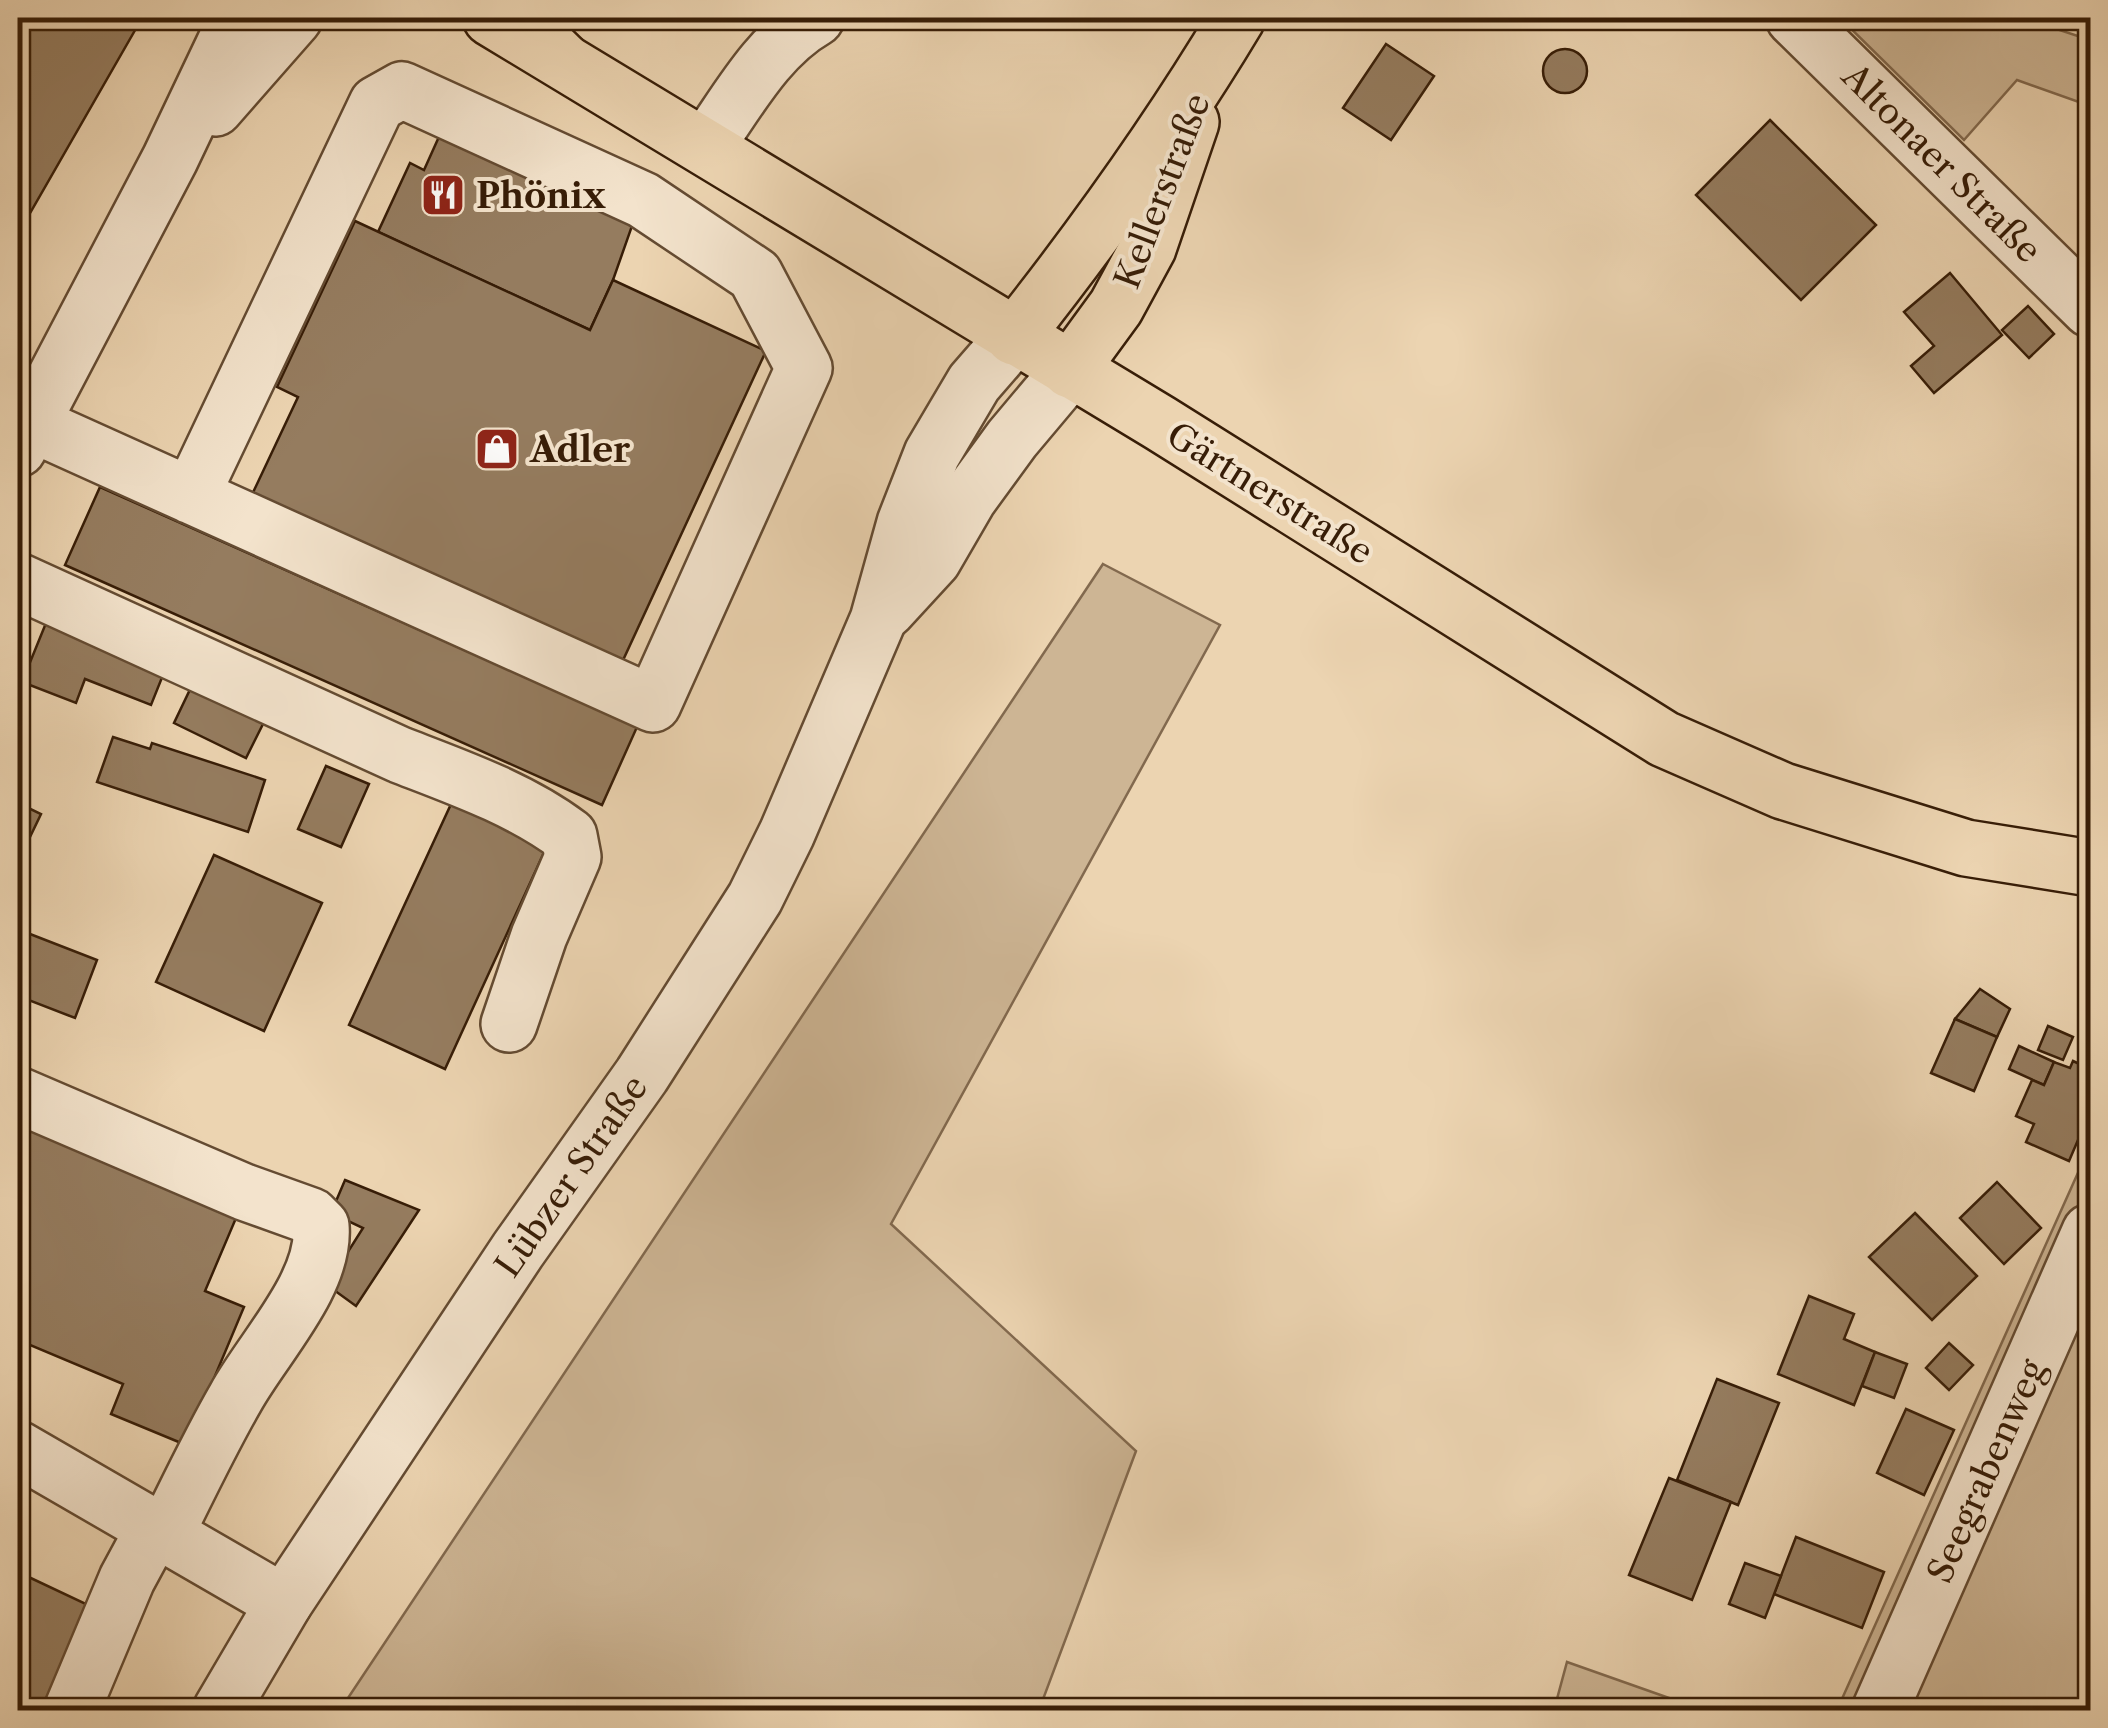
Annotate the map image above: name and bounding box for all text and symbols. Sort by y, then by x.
street label: Altonaer Straße [1833,54,2050,271]
street label: Kellerstraße [1105,87,1219,295]
restaurant icon: Phönix [420,172,466,218]
place label: Phönix [476,174,606,217]
street label: Gärtnerstraße [1159,413,1381,573]
shop icon: Adler [474,426,520,472]
place label: Adler [529,428,630,471]
street label: Lübzer Straße [486,1067,656,1285]
street label: Seegrabenweg [1918,1352,2055,1589]

